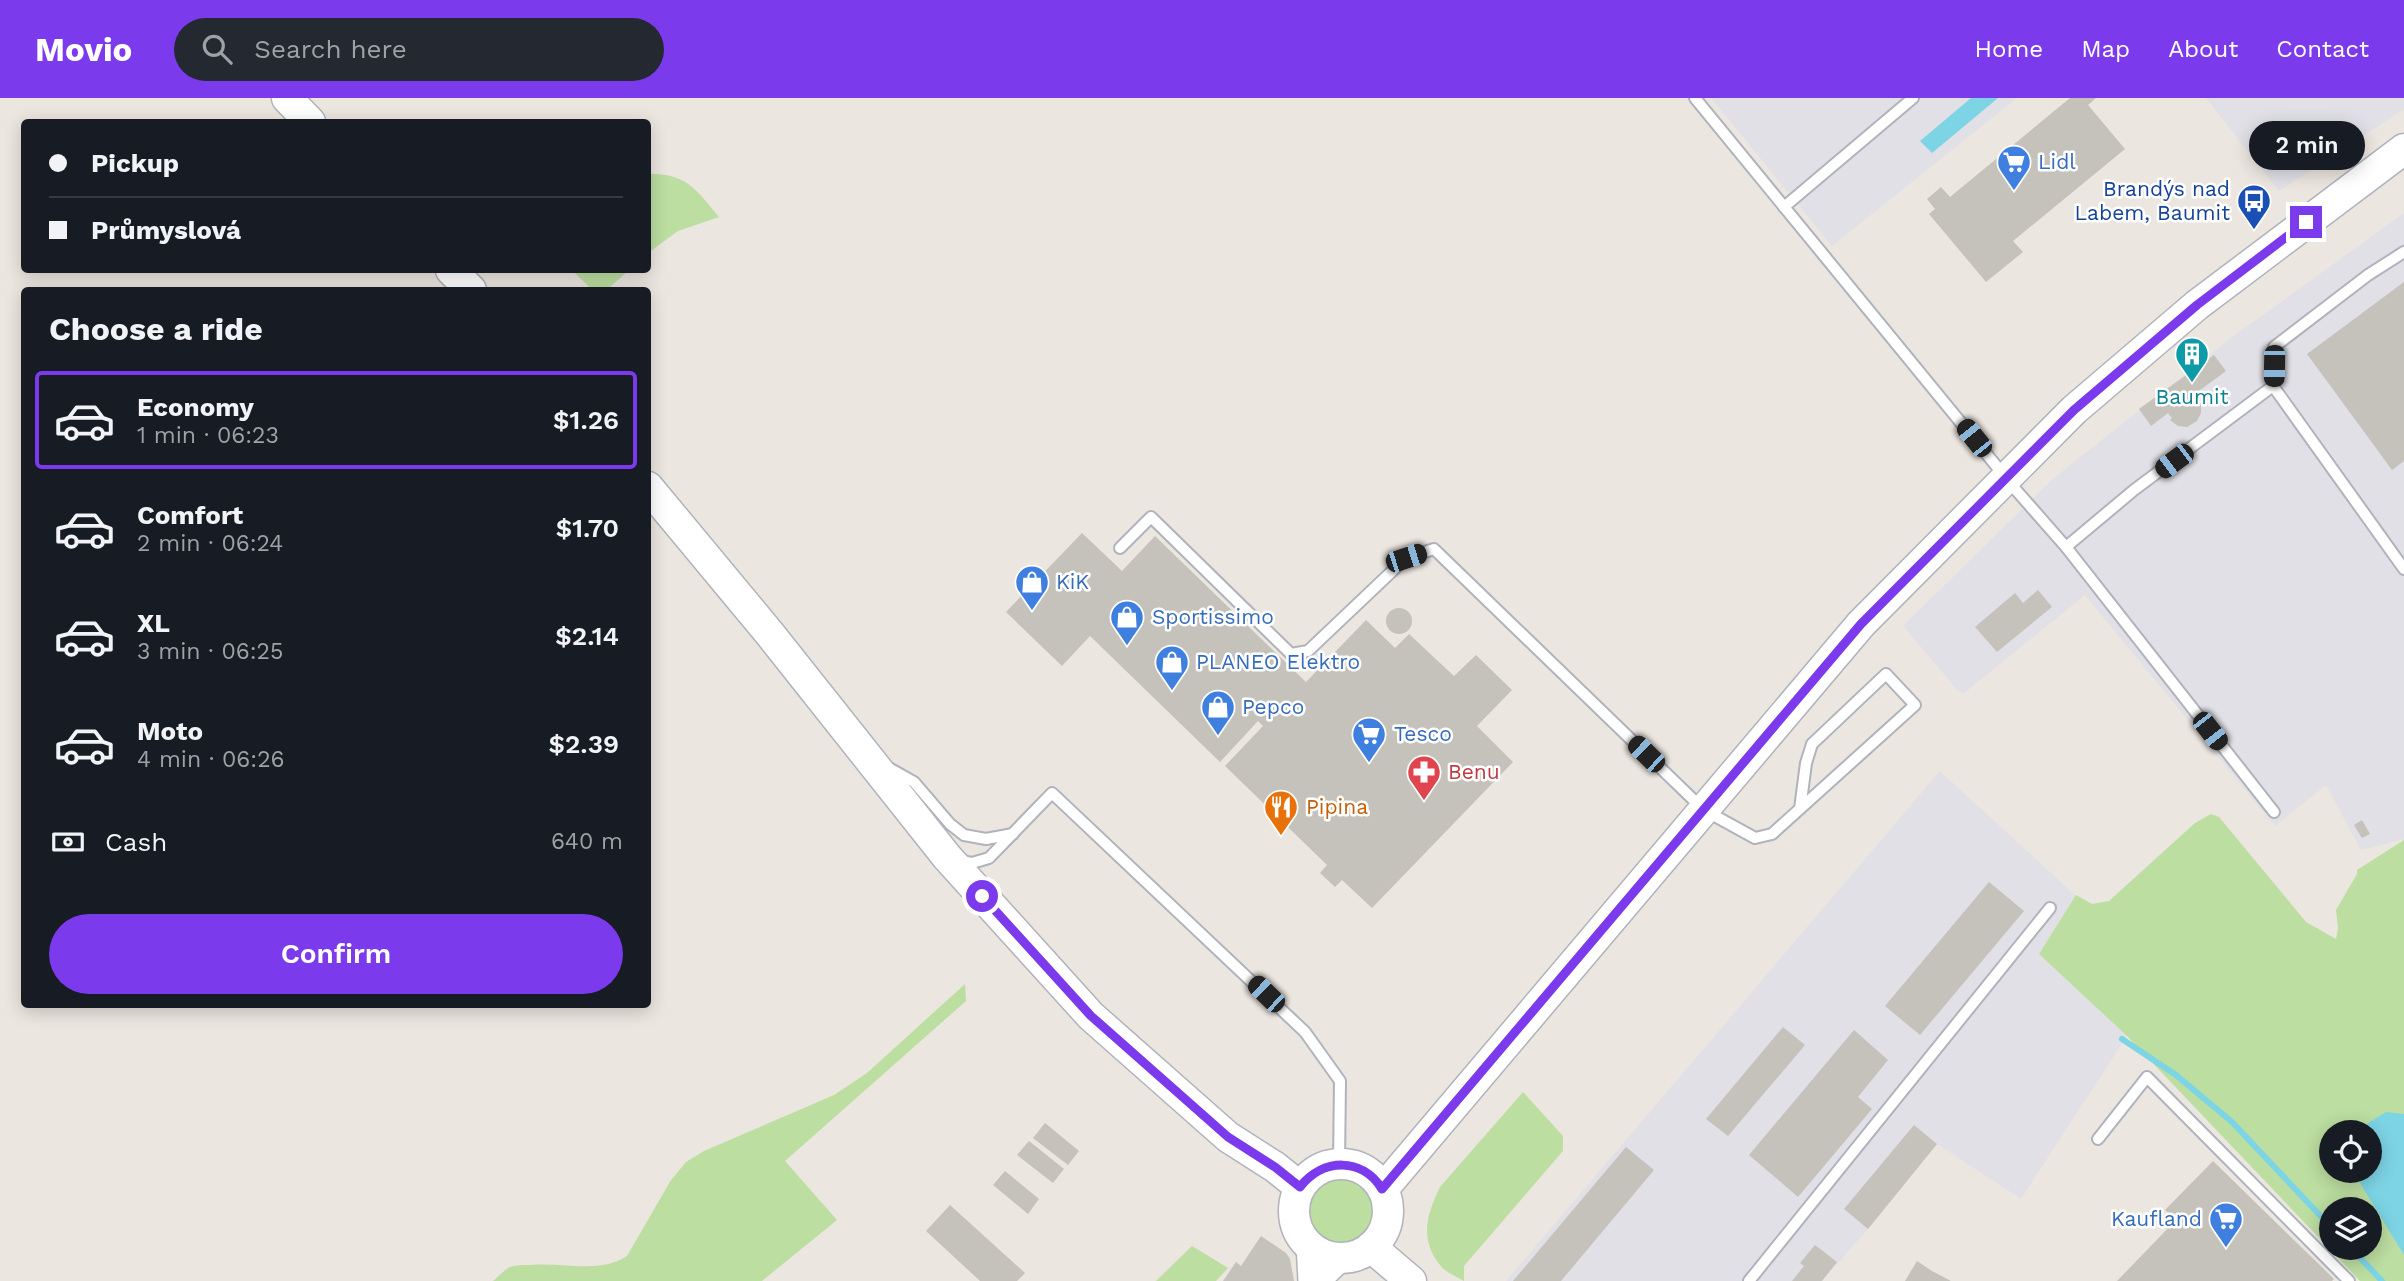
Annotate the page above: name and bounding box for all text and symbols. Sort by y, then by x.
search box [174,18,664,81]
text: Movio [35,30,132,69]
icon: search [198,30,236,68]
text: Search here [254,34,407,64]
text: Home [1975,35,2043,63]
text: Map [2081,35,2130,63]
text: About [2168,35,2238,63]
text: Contact [2276,35,2369,63]
callout: 2 min [2248,121,2364,170]
text: 2 min [2275,132,2339,159]
supermarket icon: Lidl [1995,143,2033,192]
text: Pickup [91,148,179,178]
place label: Lidl [2038,149,2076,174]
place label: Brandýs nad Labem, Baumit [2075,176,2230,225]
bus stop icon: Brandýs nad Labem, Baumit [2235,182,2273,231]
route end [2290,206,2322,238]
text: Průmyslová [91,215,241,245]
text: Choose a ride [49,310,263,348]
building icon: Baumit [2173,335,2211,384]
car [2264,345,2285,387]
place label: Baumit [2156,384,2229,409]
icon: car [53,389,116,452]
text: Economy [137,392,254,422]
text: $1.26 [553,405,619,435]
car [1953,415,1996,461]
text: 1 min · 06:23 [137,422,279,449]
car [2151,440,2198,482]
icon: car [53,497,116,560]
text: Comfort [137,500,243,530]
text: $1.70 [556,513,619,543]
text: 2 min · 06:24 [137,530,283,557]
car [1383,542,1430,574]
shop icon: KiK [1013,563,1051,612]
place label: KiK [1056,569,1089,594]
shop icon: Sportissimo [1108,598,1146,647]
place label: Sportissimo [1152,604,1274,629]
icon: car [53,605,116,668]
text: XL [137,608,170,638]
text: $2.14 [555,621,619,651]
text: 3 min · 06:25 [137,638,283,665]
shop icon: PLANEO Elektro [1153,643,1191,692]
place label: PLANEO Elektro [1196,649,1360,674]
shop icon: Pepco [1199,688,1237,737]
place label: Pepco [1242,694,1304,719]
car [2189,708,2232,754]
icon: car [53,713,116,776]
supermarket icon: Tesco [1350,715,1388,764]
text: Moto [137,716,203,746]
place label: Tesco [1394,721,1452,746]
text: $2.39 [548,729,619,759]
car [1624,732,1669,776]
text: 4 min · 06:26 [137,746,285,773]
pharmacy icon: Benu [1405,753,1443,802]
place label: Benu [1448,759,1500,784]
restaurant icon: Pipina [1262,788,1300,837]
place label: Pipina [1306,794,1368,819]
icon: cash [49,823,87,861]
text: Cash [105,827,167,857]
text: 640 m [551,828,623,855]
route start [966,880,998,912]
button: Confirm [49,914,623,994]
car [1244,972,1289,1016]
map controls [2319,1120,2382,1260]
button: locate [2319,1120,2382,1183]
button: layers [2319,1197,2382,1260]
supermarket icon: Kaufland [2207,1200,2245,1249]
place label: Kaufland [2111,1206,2202,1231]

